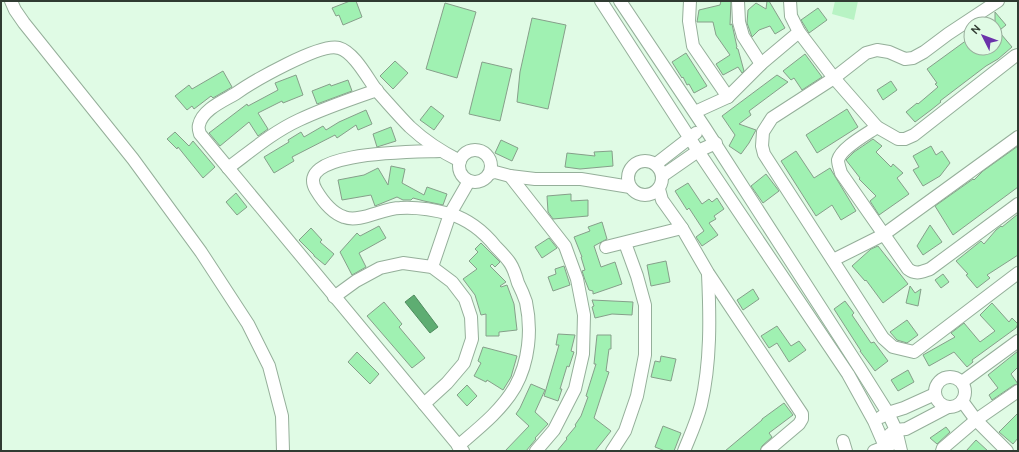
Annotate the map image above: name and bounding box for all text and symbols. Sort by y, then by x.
north arrow [963,16,1003,56]
text: N [968,22,983,36]

